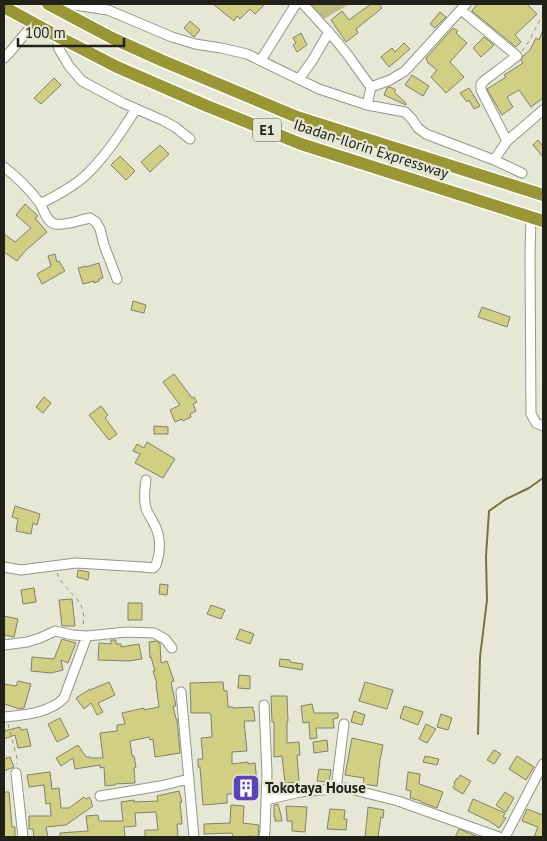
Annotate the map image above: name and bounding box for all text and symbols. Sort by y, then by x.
scale bar [18,15,124,47]
text: 100 m [25,23,66,42]
street label: Ibadan-Ilorin Expressway [291,114,451,183]
road number: E1 [253,118,281,142]
building icon: Tokotaya House [231,773,261,803]
place label: Tokotaya House [265,778,366,797]

